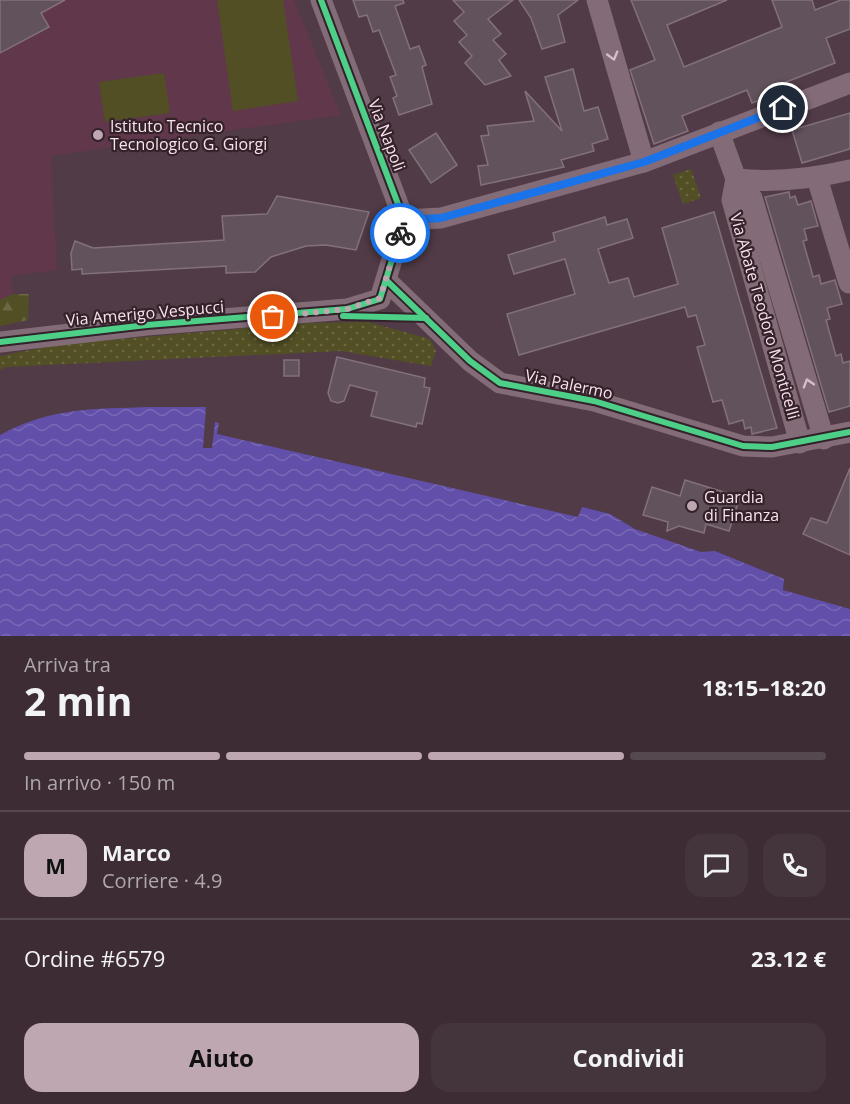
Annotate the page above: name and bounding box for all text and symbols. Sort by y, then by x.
one-way arrow [606,50,618,61]
pin [757,82,808,133]
icon: home [766,91,799,124]
street label: Via Napoli [363,96,411,174]
place label: Istituto Tecnico Tecnologico G. Giorgi [110,115,267,155]
marker: Istituto Tecnico Tecnologico G. Giorgi [91,128,105,142]
courier [370,203,430,263]
street label: Via Abate Teodoro Monticelli [725,210,805,422]
icon: bike [384,217,417,250]
pin [247,291,298,342]
street label: Via Amerigo Vespucci [65,295,225,331]
icon: bag [256,300,289,333]
street label: Via Palermo [523,364,615,404]
one-way arrow [803,378,815,389]
place label: Guardia di Finanza [704,486,779,526]
marker: Guardia di Finanza [685,499,699,513]
text: Arriva tra [24,651,111,678]
text: 18:15–18:20 [702,672,826,702]
text: 2 min [24,674,132,727]
text: In arrivo · 150 m [24,769,175,796]
button: chat [685,834,748,897]
button: phone [763,834,826,897]
text: Marco [102,837,171,867]
text: M [45,850,66,880]
text: Corriere · 4.9 [102,867,222,894]
text: Ordine #6579 [24,943,165,973]
text: 23.12 € [751,943,826,973]
button: Aiuto [24,1023,419,1092]
button: Condividi [431,1023,826,1092]

